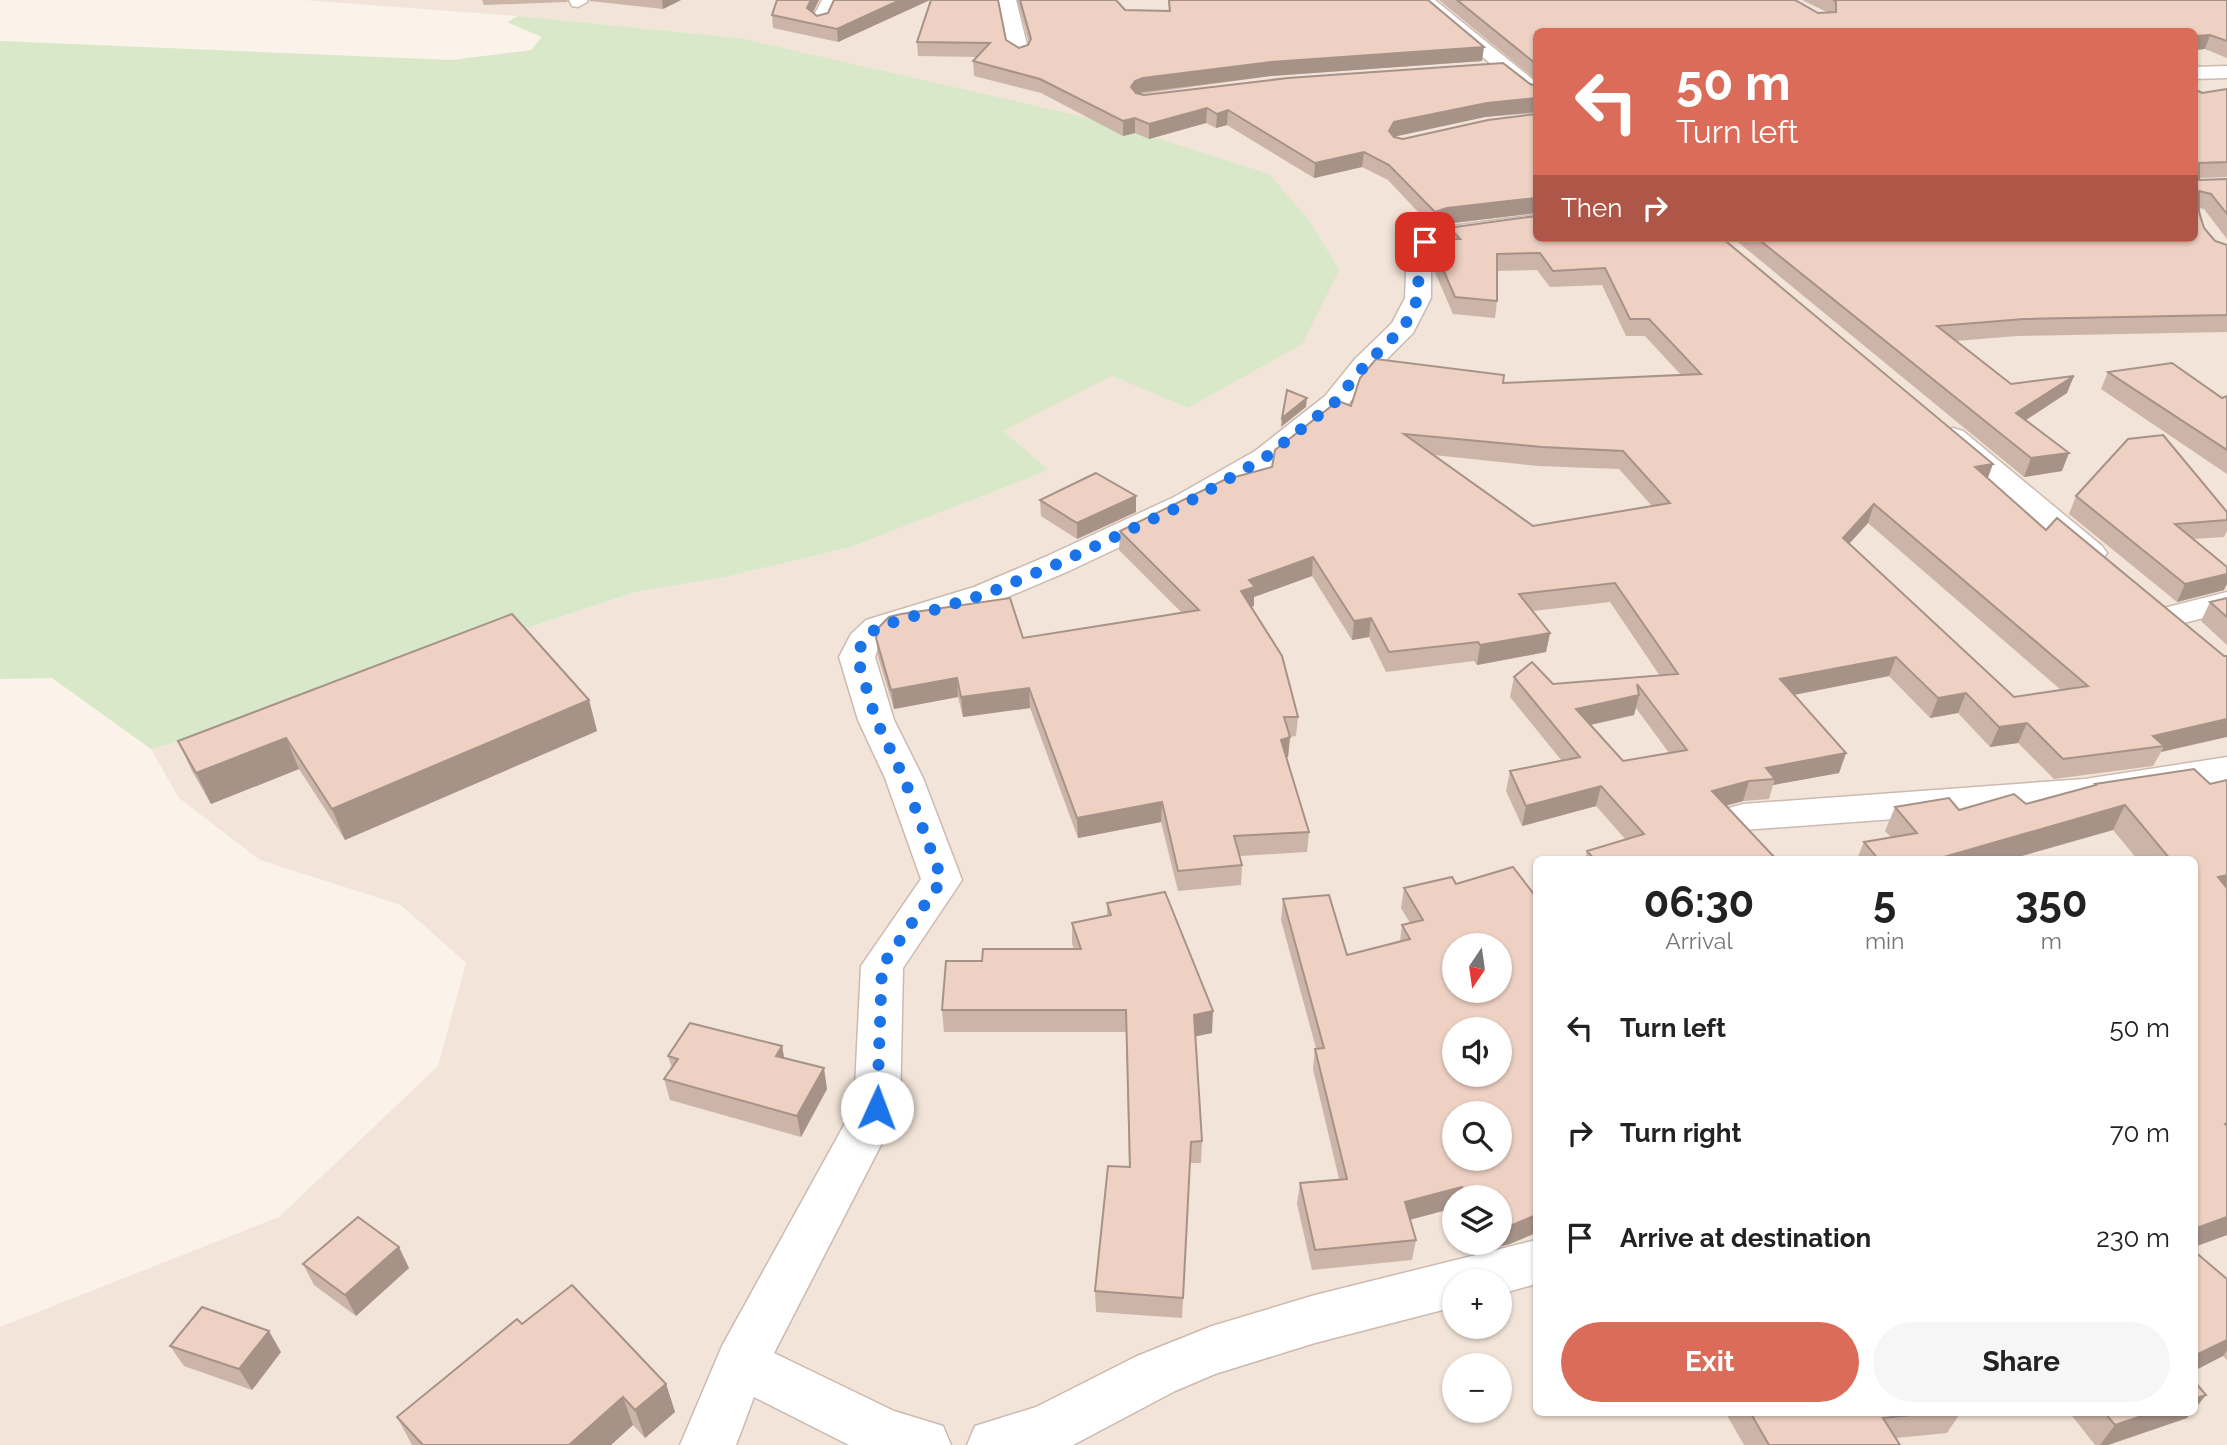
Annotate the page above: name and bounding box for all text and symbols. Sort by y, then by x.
text: 50 m [1676,54,1791,111]
icon: left [1561,56,1652,147]
text: Turn left [1676,113,1798,150]
icon: right [1636,189,1674,227]
text: Then [1561,193,1622,223]
pin [1395,212,1455,272]
icon: arrive [1406,223,1444,261]
text: 06:30 [1644,878,1754,927]
text: 5 [1873,878,1896,927]
text: 350 [2015,878,2087,927]
text: Arrival [1665,927,1733,954]
text: min [1865,927,1904,954]
text: m [2041,927,2062,954]
north arrow [1442,933,1512,1003]
map controls [1442,933,1512,1423]
icon: left [1561,1009,1599,1047]
text: Turn left [1620,1013,1726,1043]
text: 50 m [2109,1013,2170,1043]
button: sound [1442,1017,1512,1087]
position arrow [840,1071,914,1145]
button: search [1442,1101,1512,1171]
icon: right [1561,1114,1599,1152]
text: Turn right [1620,1118,1741,1148]
text: 70 m [2110,1118,2170,1148]
button: layers [1442,1185,1512,1255]
icon: arrive [1561,1219,1599,1257]
text: Arrive at destination [1620,1223,1871,1253]
text: 230 m [2096,1223,2170,1253]
button: + [1442,1269,1512,1339]
button: Exit [1561,1322,1859,1402]
button: Share [1873,1322,2170,1402]
button: − [1442,1353,1512,1423]

